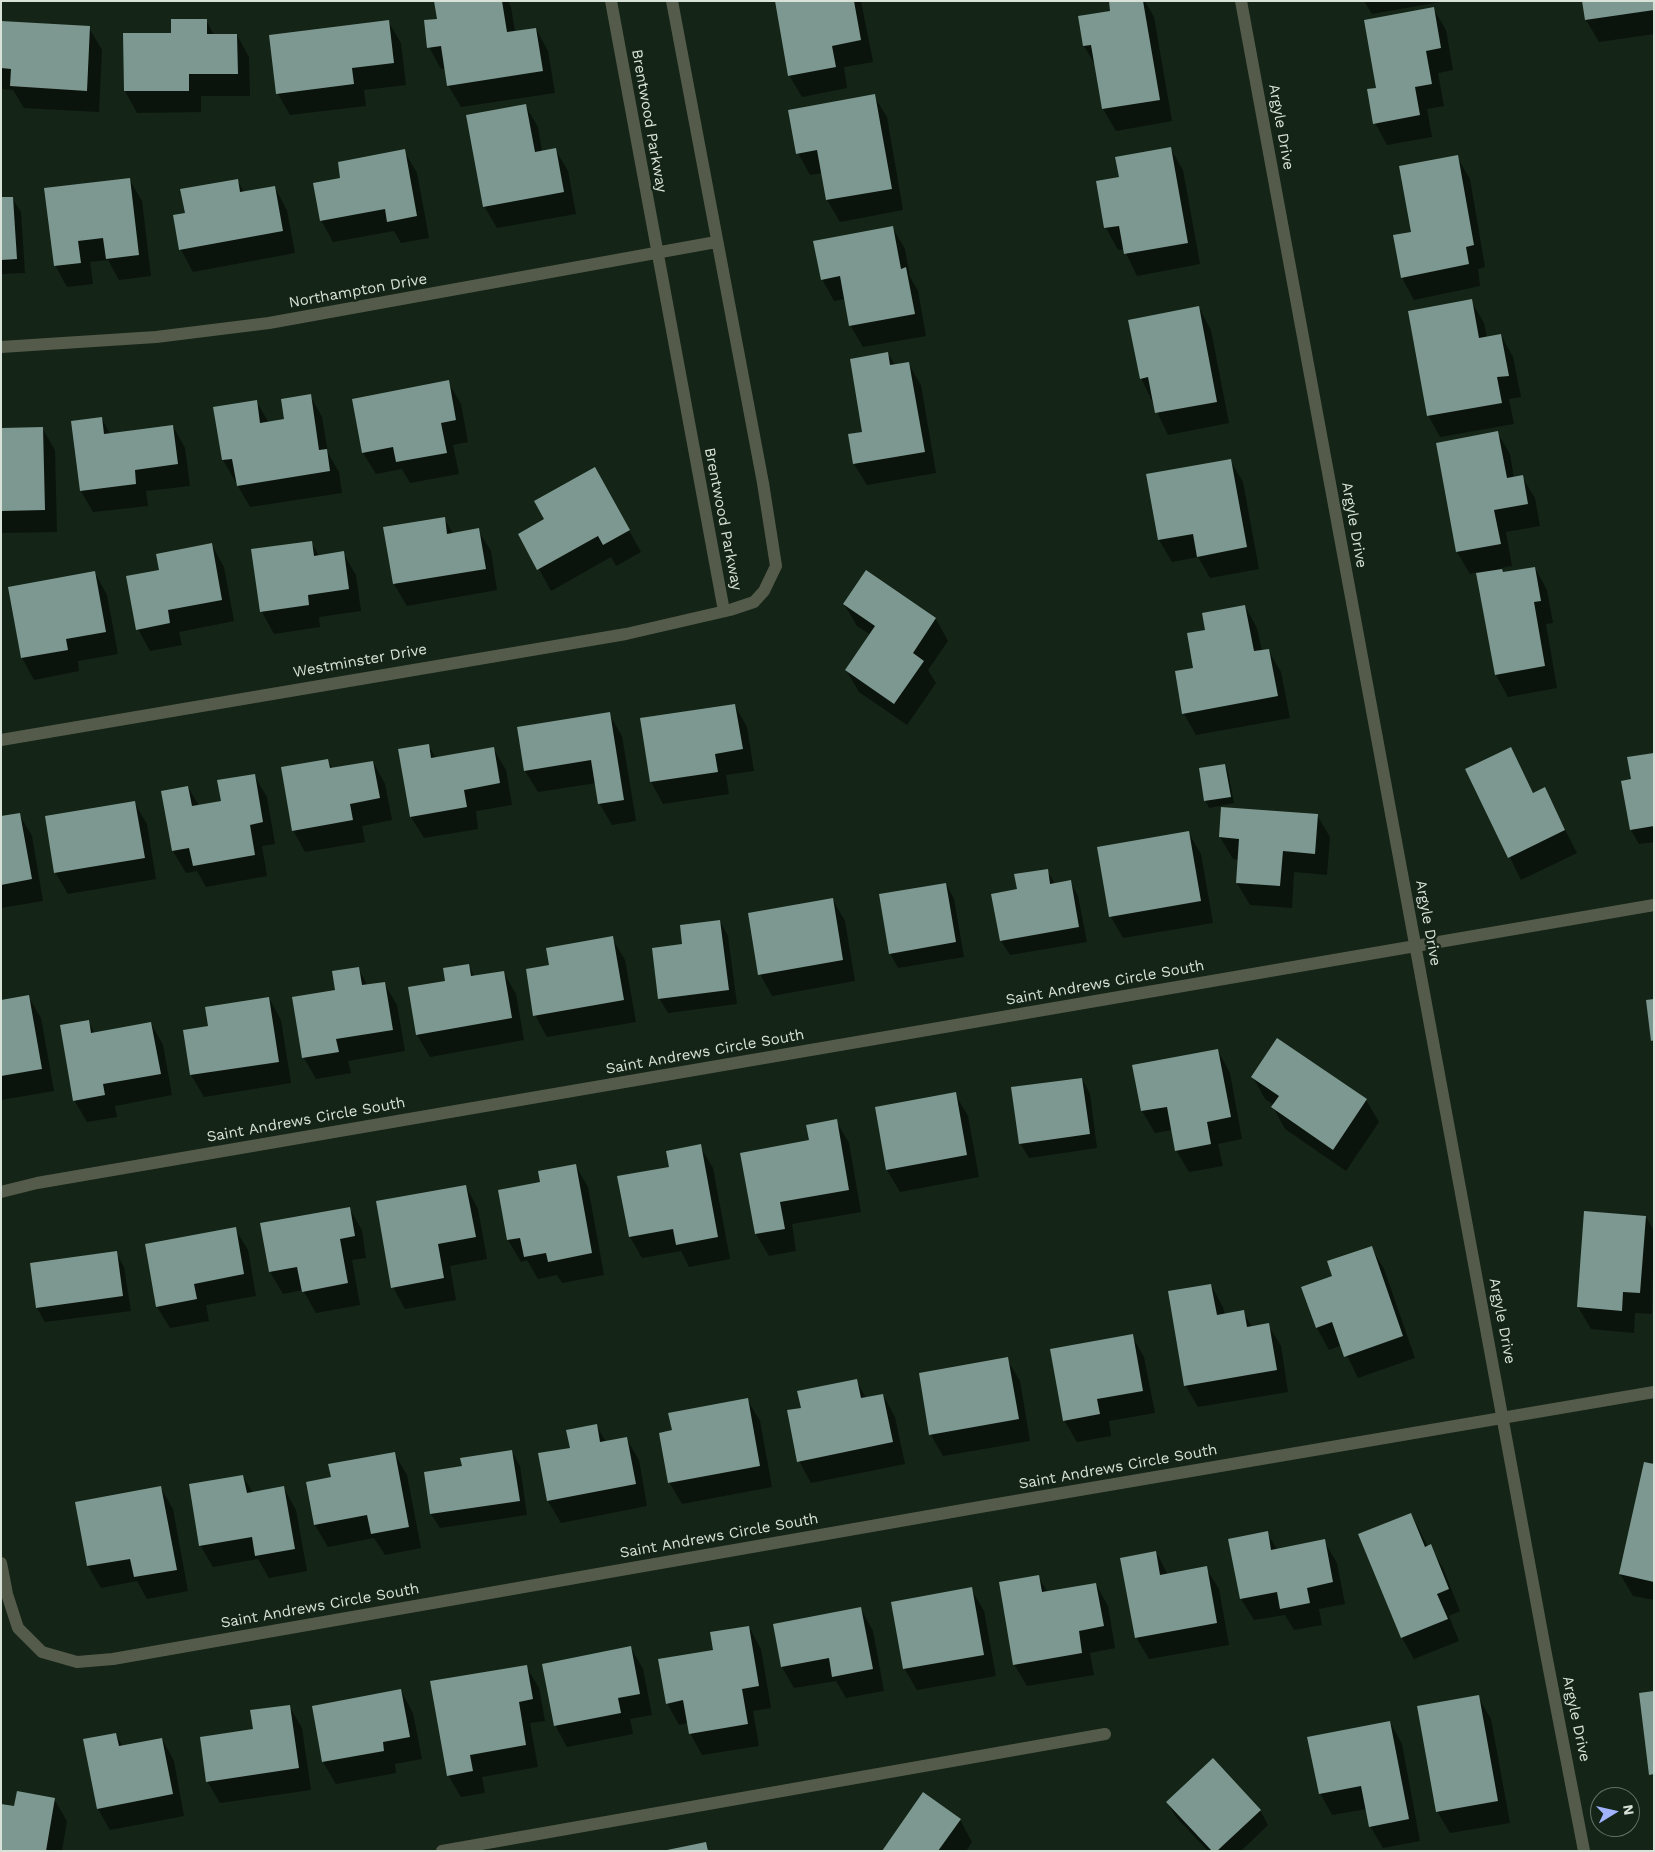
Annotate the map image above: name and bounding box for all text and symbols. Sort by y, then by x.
street label: Brentwood Parkway [628,48,670,194]
street label: Argyle Drive [1265,83,1297,171]
street label: Northampton Drive [287,270,429,312]
street label: Brentwood Parkway [700,446,746,592]
street label: Argyle Drive [1338,481,1370,569]
street label: Westminster Drive [292,640,428,682]
street label: Argyle Drive [1412,879,1444,967]
street label: Saint Andrews Circle South [1004,957,1206,1009]
street label: Saint Andrews Circle South [604,1026,806,1078]
street label: Saint Andrews Circle South [205,1094,407,1146]
street label: Argyle Drive [1485,1277,1519,1365]
street label: Saint Andrews Circle South [1017,1441,1219,1493]
street label: Saint Andrews Circle South [618,1510,820,1562]
street label: Saint Andrews Circle South [219,1580,421,1632]
street label: Argyle Drive [1558,1675,1594,1763]
north arrow [1590,1787,1640,1837]
text: N [1620,1803,1638,1816]

